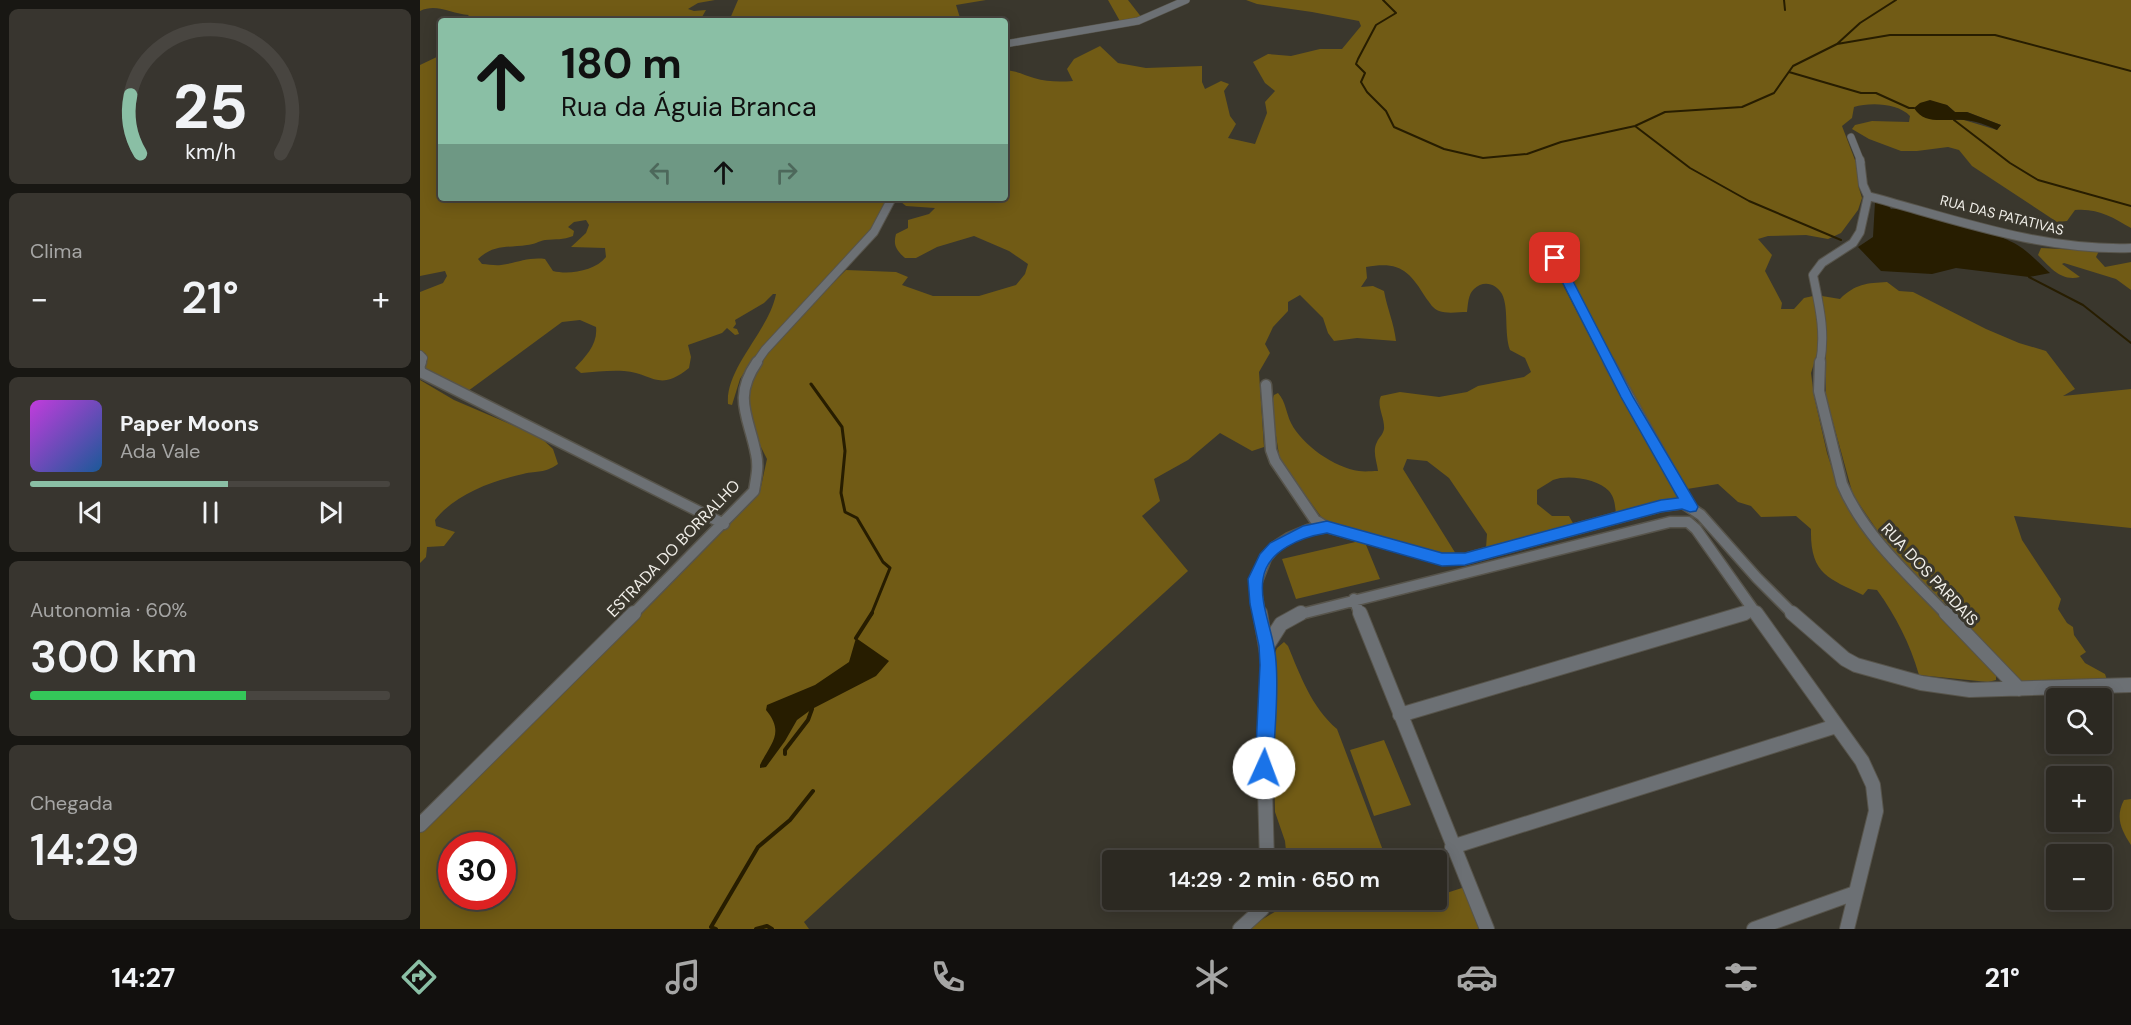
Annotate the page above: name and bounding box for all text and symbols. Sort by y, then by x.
text: 180 m [561,36,682,91]
icon: ahead [462,42,540,120]
text: 25 [173,66,247,147]
text: Rua da Águia Branca [561,89,817,124]
text: km/h [185,138,235,166]
icon: left [644,156,677,189]
icon: ahead [707,156,740,189]
icon: right [770,156,803,189]
street label: RUA DAS PATATIVAS [1938,191,2066,239]
pin [1529,232,1580,283]
text: Clima [30,238,82,264]
icon: arrive [1538,241,1571,274]
text: 21° [181,268,239,327]
text: − [30,277,48,320]
text: + [372,277,390,320]
text: Paper Moons [120,409,259,438]
text: Ada Vale [120,438,200,464]
street label: ESTRADA DO BORRALHO [602,475,745,622]
icon: previous [74,496,107,529]
icon: pause [194,496,227,529]
icon: next [314,496,347,529]
street label: RUA DOS PARDAIS [1877,518,1983,630]
text: Autonomia · 60% [30,597,187,623]
text: 300 km [30,627,197,686]
map controls [2046,688,2112,910]
button: search [2046,688,2112,754]
position arrow [1232,736,1296,800]
button: + [2046,766,2112,832]
text: Chegada [30,790,113,816]
text: 14:29 [30,820,139,879]
speed limit sign: 30 [438,832,516,910]
button: − [2046,844,2112,910]
text: 14:29 · 2 min · 650 m [1169,865,1380,894]
icon: directions [398,956,440,998]
icon: music [662,956,704,998]
icon: phone [927,956,969,998]
icon: climate [1191,956,1233,998]
icon: car [1456,956,1498,998]
icon: filters [1720,956,1762,998]
text: 14:27 [111,960,175,995]
text: 21° [1985,960,2020,995]

